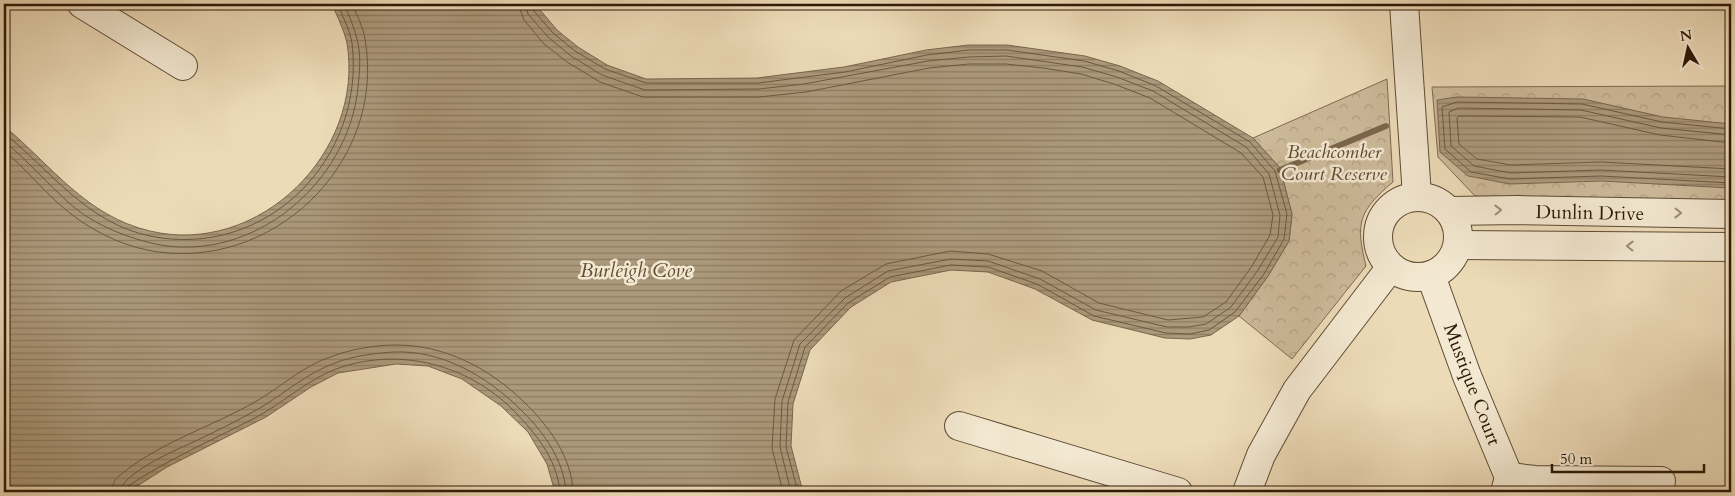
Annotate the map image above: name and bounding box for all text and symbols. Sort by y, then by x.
north arrow [1662,22,1712,72]
text: N [1679,25,1694,46]
park label: Beachcomber Court Reserve [1281,139,1388,187]
street label: Dunlin Drive [1535,199,1645,227]
one-way arrow [1495,205,1503,216]
one-way arrow [1675,208,1683,218]
one-way arrow [1626,241,1634,251]
water label: Burleigh Cove [580,257,692,284]
street label: Mustique Court [1437,320,1507,449]
scale bar [1552,441,1705,473]
text: 50 m [1560,449,1592,469]

